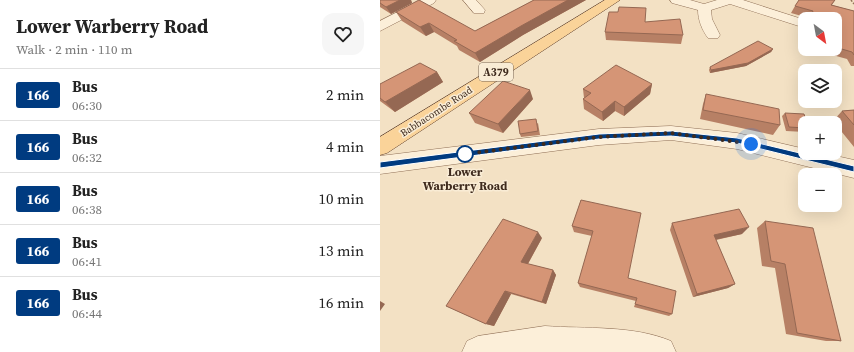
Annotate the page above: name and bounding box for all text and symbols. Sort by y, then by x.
north arrow [798,12,842,56]
map controls [798,12,842,212]
text: Lower Warberry Road [16,13,208,39]
button: heart [322,13,364,55]
text: Walk · 2 min · 110 m [16,41,132,58]
road number: A379 [479,63,513,81]
button: layers [798,64,842,108]
text: Bus [72,76,98,97]
street label: Babbacombe Road [398,83,475,140]
text: 2 min [326,84,364,105]
text: 166 [27,85,49,105]
text: 06:30 [72,97,102,114]
button: + [798,116,842,160]
text: Bus [72,128,98,149]
your location [741,134,761,154]
text: 4 min [326,136,364,157]
text: 166 [27,137,49,157]
marker: Lower Warberry Road [456,145,474,163]
text: 06:32 [72,149,102,166]
place label: Lower Warberry Road [423,164,507,194]
button: − [798,168,842,212]
text: Bus [72,180,98,201]
text: 10 min [318,188,364,209]
text: 166 [27,189,49,209]
text: 06:38 [72,201,102,218]
text: Bus [72,232,98,253]
text: 13 min [318,240,364,261]
text: 166 [27,241,49,261]
text: 06:41 [72,253,102,270]
text: Bus [72,284,98,305]
text: 16 min [318,292,364,313]
text: 166 [27,293,49,313]
text: 06:44 [72,305,102,322]

